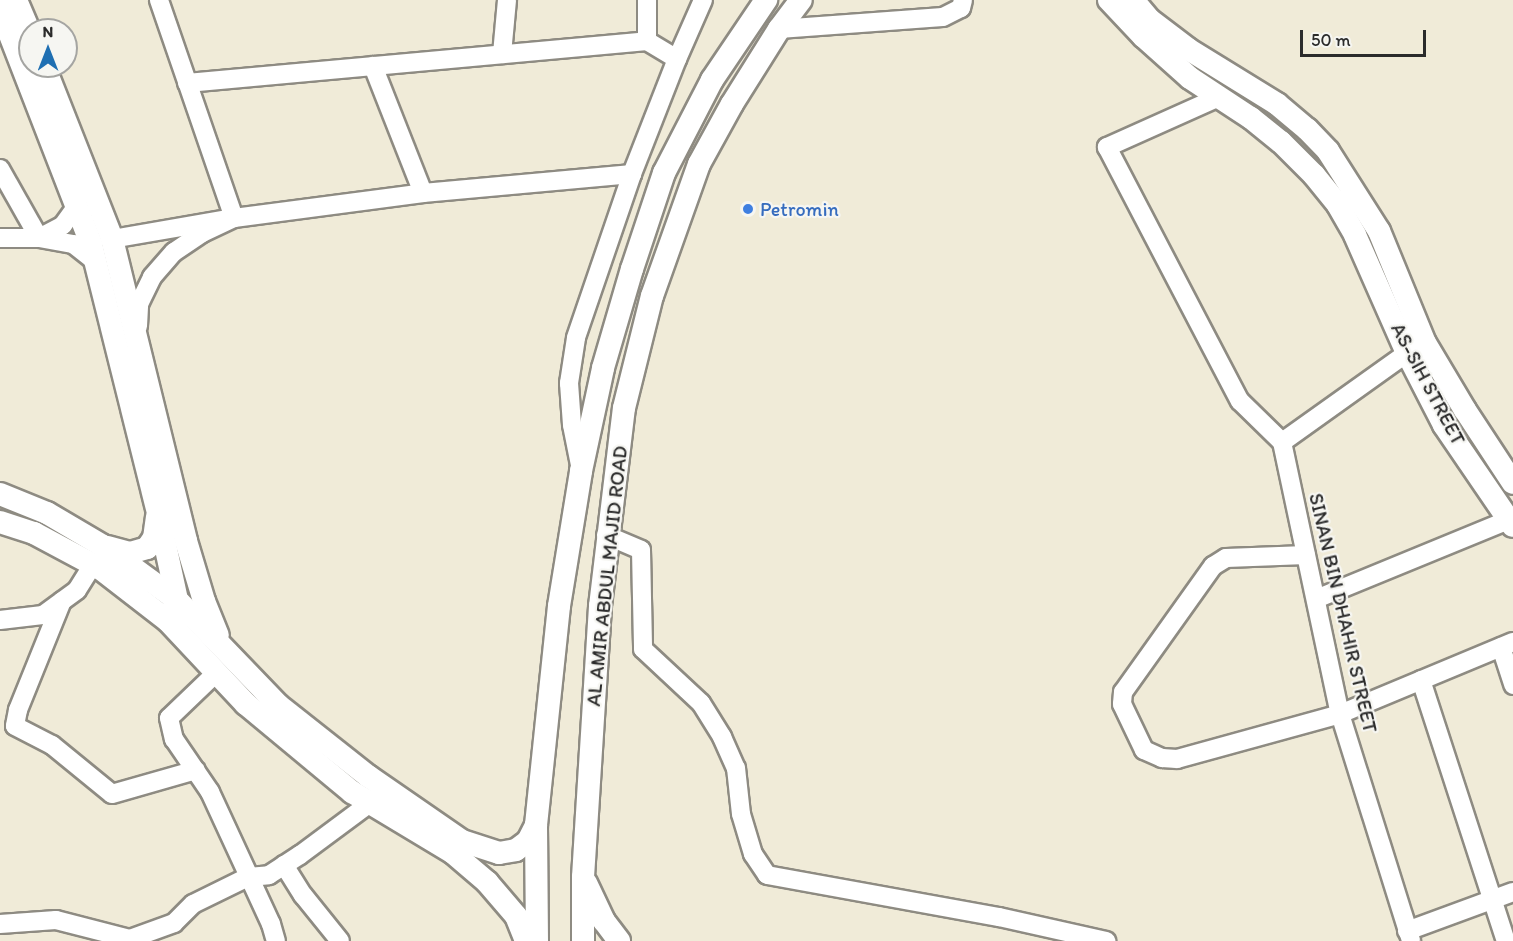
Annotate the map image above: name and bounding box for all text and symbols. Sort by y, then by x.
north arrow [18,18,78,78]
scale bar [1303,18,1429,56]
text: N [43,22,53,41]
text: 50 m [1311,29,1351,51]
place label: Petromin [760,197,839,221]
marker: Petromin [741,202,755,216]
street label: AS-SIH STREET [1386,319,1470,449]
street label: AL AMIR ABDUL MAJID ROAD [582,447,632,705]
street label: SINAN BIN DHAHIR STREET [1304,491,1382,735]

